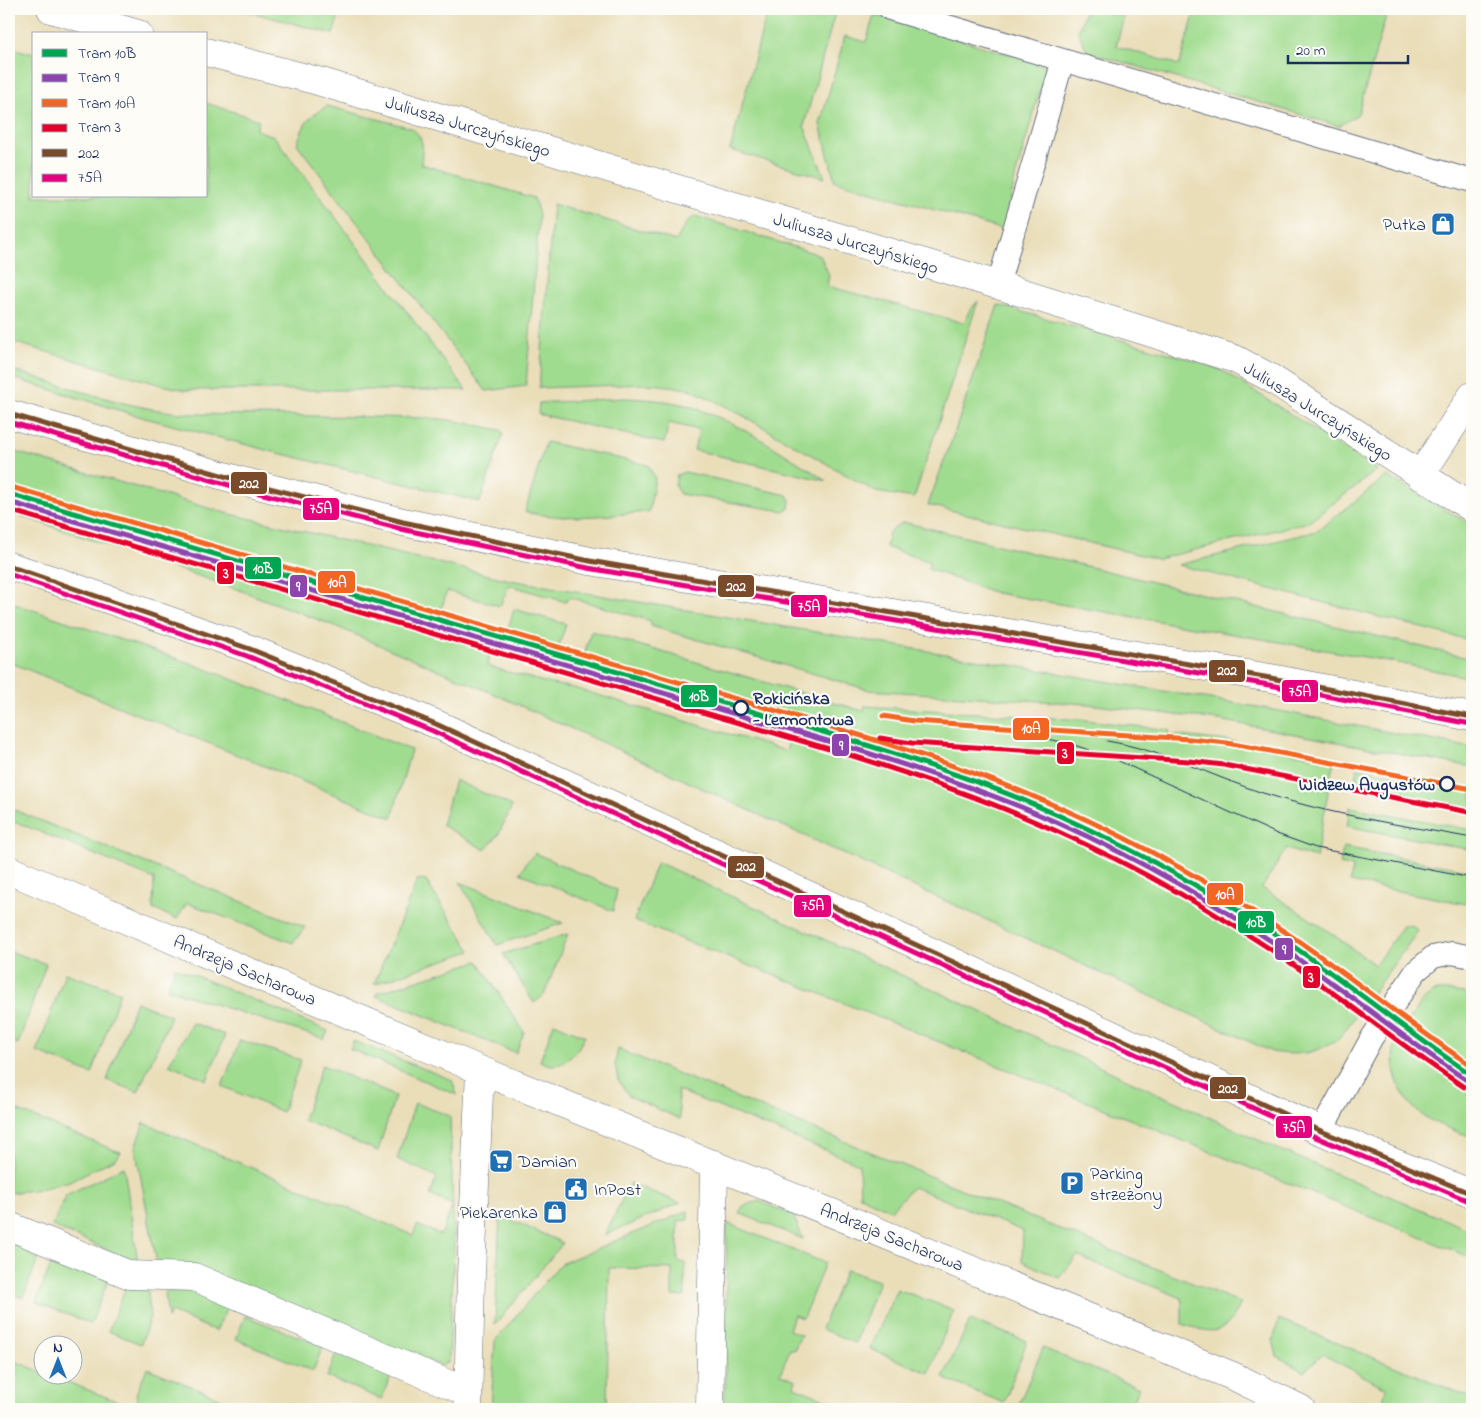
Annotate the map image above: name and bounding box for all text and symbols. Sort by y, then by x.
legend [32,32,208,198]
scale bar [1288,32,1408,64]
text: 20 m [1296,40,1326,62]
text: Tram 10B [78,43,136,65]
text: Tram 9 [78,67,120,89]
street label: Juliusza Jurczyńskiego [381,90,553,166]
text: Tram 10A [78,93,135,115]
text: Tram 3 [78,117,121,139]
text: 202 [78,143,100,165]
text: 75A [78,167,102,189]
street label: Juliusza Jurczyńskiego [769,207,941,283]
shop icon: Putka [1430,211,1456,237]
place label: Putka [1383,213,1426,239]
street label: Juliusza Jurczyńskiego [1237,356,1396,470]
line badge: 202 [230,471,268,495]
text: 202 [238,474,259,495]
line badge: 75A [302,497,340,521]
text: 75A [310,499,333,520]
line badge: 10B [244,556,282,580]
text: 10B [253,559,274,580]
line badge: 3 [216,561,235,585]
text: 3 [222,564,229,585]
line badge: 10A [317,570,356,594]
text: 10A [327,573,347,594]
line badge: 9 [289,574,308,598]
line badge: 202 [717,574,755,598]
text: 9 [295,577,301,598]
text: 202 [725,577,746,598]
line badge: 75A [790,594,828,618]
text: 75A [798,597,821,618]
line badge: 202 [1208,659,1246,683]
text: 202 [1216,661,1237,682]
line badge: 75A [1281,679,1319,703]
text: 75A [1289,682,1312,703]
line badge: 10B [680,684,718,708]
text: 10B [689,687,710,708]
place label: Rokicińska - Lermontowa [752,687,854,734]
marker: Rokicińska - Lermontowa [733,700,749,716]
line badge: 10A [1012,717,1050,741]
text: 10A [1021,719,1041,740]
line badge: 9 [831,733,850,757]
text: 9 [838,736,844,757]
line badge: 3 [1056,741,1075,765]
text: 3 [1061,744,1068,765]
place label: Widzew Augustów [1299,773,1435,800]
marker: Widzew Augustów [1439,776,1455,792]
line badge: 202 [727,855,765,879]
text: 202 [735,857,756,878]
line badge: 10A [1206,882,1244,906]
text: 10A [1215,885,1235,906]
line badge: 75A [793,894,832,918]
text: 75A [802,896,825,917]
line badge: 10B [1237,910,1275,934]
text: 10B [1246,913,1267,934]
street label: Andrzeja Sacharowa [169,930,320,1014]
line badge: 9 [1274,937,1294,961]
text: 9 [1281,940,1287,961]
line badge: 3 [1302,965,1321,989]
text: 3 [1307,968,1314,989]
line badge: 202 [1209,1076,1247,1100]
text: 202 [1217,1079,1238,1100]
line badge: 75A [1275,1115,1313,1139]
text: 75A [1283,1118,1306,1139]
supermarket icon: Damian [488,1148,514,1174]
place label: Damian [517,1150,577,1176]
place label: Parking strzeżony [1090,1162,1162,1209]
parking icon: Parking strzeżony [1059,1170,1085,1196]
public building icon: InPost [563,1176,589,1202]
place label: InPost [594,1178,641,1204]
street label: Andrzeja Sacharowa [815,1198,967,1280]
shop icon: Piekarenka [542,1199,568,1225]
place label: Piekarenka [460,1201,538,1227]
north arrow [32,1336,82,1386]
text: N [53,1338,63,1359]

